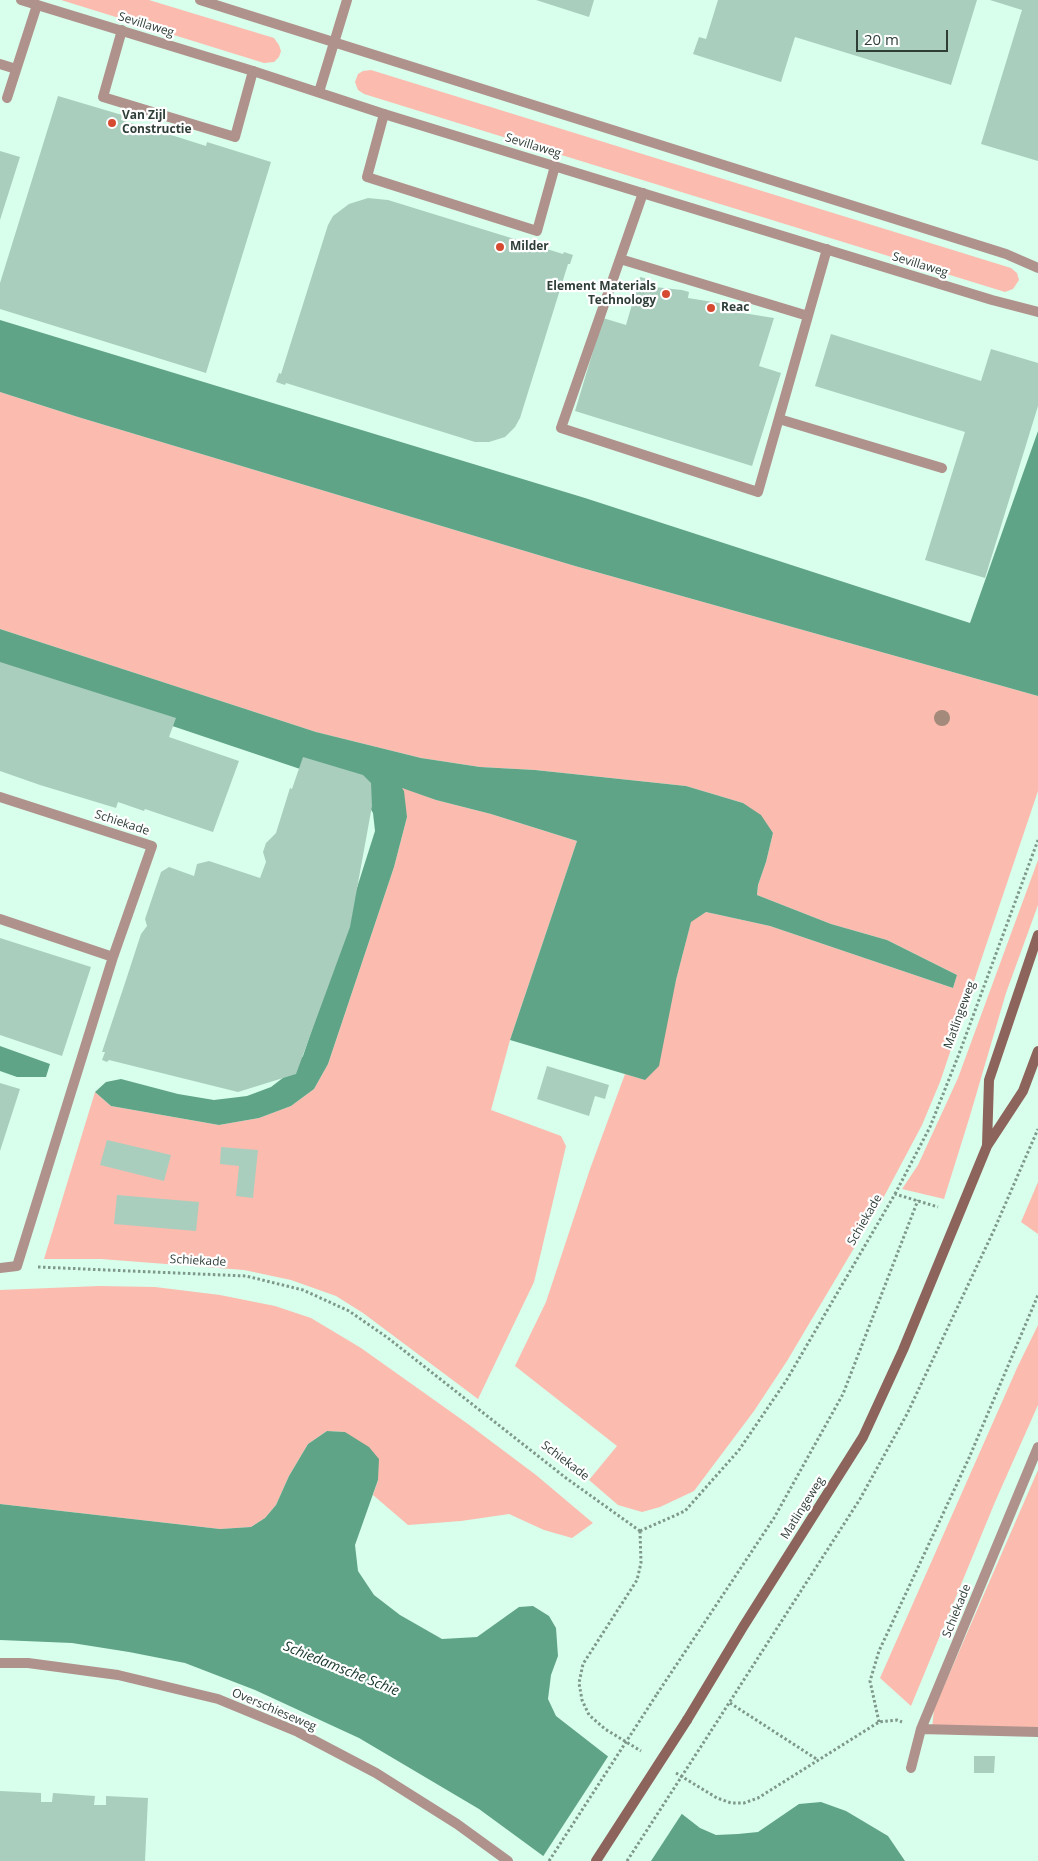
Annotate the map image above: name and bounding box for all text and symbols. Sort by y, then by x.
street label: Sevillaweg [116,10,176,40]
scale bar [858,20,950,52]
text: 20 m [864,29,899,49]
place label: Van Zijl Constructie [122,109,192,137]
marker: Van Zijl Constructie [106,117,118,129]
street label: Sevillaweg [503,131,563,161]
place label: Milder [510,240,549,254]
marker: Milder [494,241,506,253]
street label: Sevillaweg [890,250,950,280]
place label: Element Materials Technology [547,280,656,308]
marker: Element Materials Technology [660,288,672,300]
place label: Reac [721,301,749,315]
marker: Reac [705,302,717,314]
street label: Schiekade [93,807,151,839]
street label: Matlingeweg [941,979,979,1051]
street label: Schiekade [845,1192,885,1248]
street label: Schiekade [169,1252,227,1270]
street label: Schiekade [538,1438,592,1484]
street label: Matlingeweg [778,1474,828,1542]
street label: Schiekade [940,1582,974,1640]
water label: Schiedamsche Schie [281,1638,401,1700]
street label: Overschieseweg [229,1686,319,1734]

